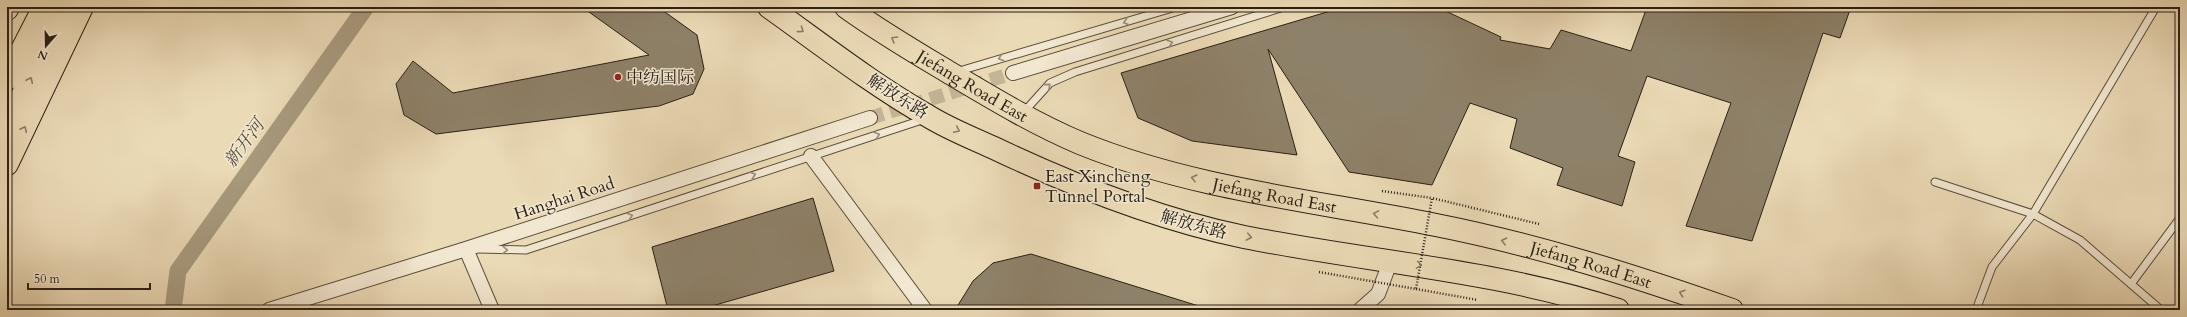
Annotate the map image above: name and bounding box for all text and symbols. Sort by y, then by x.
one-way arrow [1122,17,1129,26]
one-way arrow [796,25,803,32]
north arrow [26,26,66,66]
one-way arrow [891,36,898,44]
one-way arrow [1166,39,1173,48]
street label: Jiefang Road East [910,43,1032,128]
text: N [35,46,50,64]
one-way arrow [998,53,1005,62]
place label: 中纺国际 [626,66,694,89]
street label: 解放东路 [863,69,933,124]
marker: 中纺国际 [613,72,623,82]
one-way arrow [25,76,33,84]
one-way arrow [1044,84,1051,91]
water label: 新开河 [218,112,272,172]
one-way arrow [19,125,27,133]
one-way arrow [952,125,960,133]
one-way arrow [873,131,880,140]
place label: East Xincheng Tunnel Portal [1045,165,1151,208]
street label: Hanghai Road [511,171,617,226]
one-way arrow [750,171,757,180]
street label: Jiefang Road East [1208,172,1339,219]
one-way arrow [1191,174,1198,183]
marker: East Xincheng Tunnel Portal [1032,181,1042,191]
street label: 解放东路 [1158,205,1230,244]
one-way arrow [1373,211,1380,219]
one-way arrow [626,212,633,220]
one-way arrow [1246,233,1252,241]
street label: Jiefang Road East [1525,236,1655,294]
one-way arrow [1500,237,1507,245]
one-way arrow [502,245,508,254]
one-way arrow [1416,260,1422,269]
scale bar [28,265,150,291]
text: 50 m [34,271,61,287]
one-way arrow [1679,289,1686,297]

